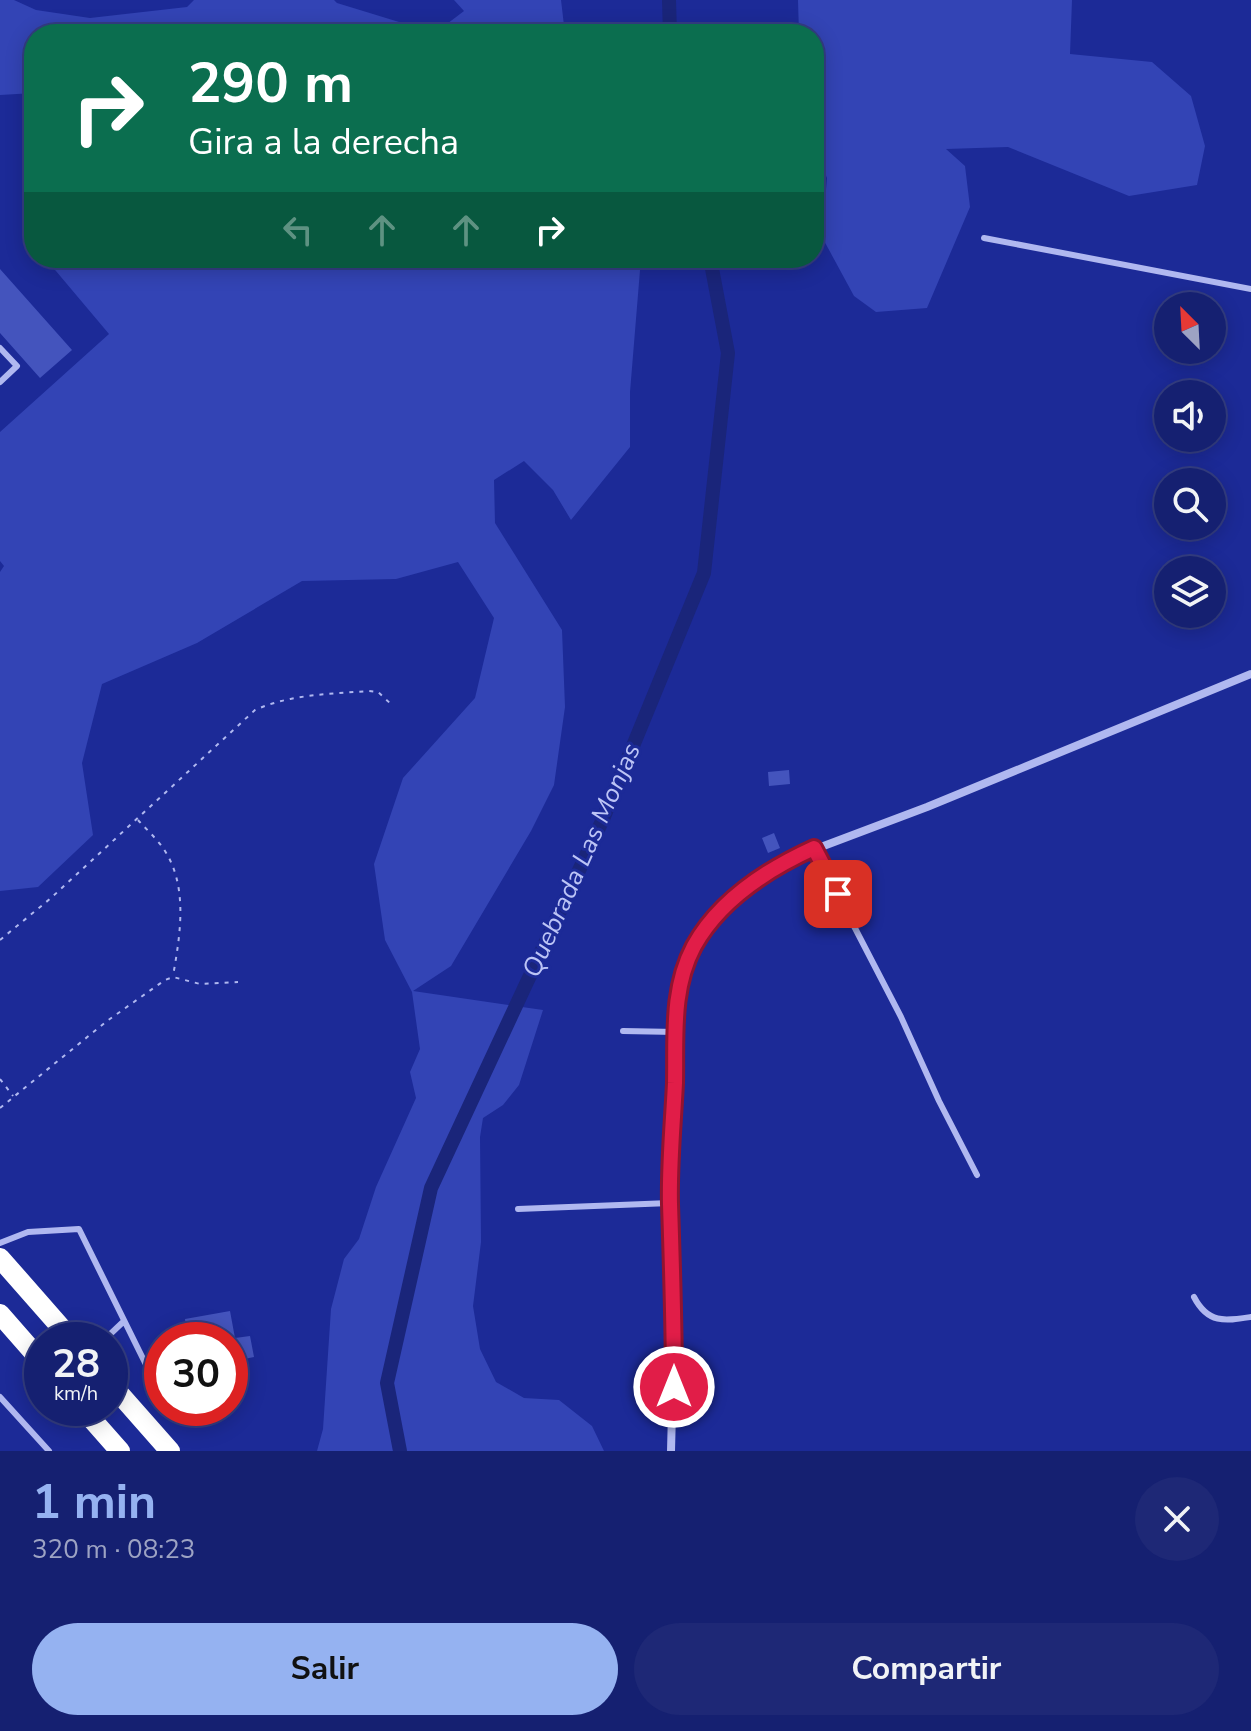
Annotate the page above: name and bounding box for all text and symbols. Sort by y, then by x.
text: 290 m [188,45,353,122]
icon: right [56,56,160,160]
text: Gira a la derecha [188,118,459,167]
icon: left [276,208,320,252]
icon: ahead [360,208,404,252]
icon: ahead [444,208,488,252]
icon: right [528,208,572,252]
north arrow [1154,292,1226,364]
map controls [1154,292,1226,628]
button: sound [1154,380,1226,452]
button: search [1154,468,1226,540]
button: layers [1154,556,1226,628]
water label: Quebrada Las Monjas [514,737,649,983]
pin [804,860,872,928]
icon: arrive [816,872,860,916]
speed limit sign: 30 [144,1322,248,1426]
text: 28 [52,1337,100,1391]
position arrow [632,1345,716,1429]
text: km/h [54,1380,98,1407]
text: 1 min [32,1469,156,1535]
button: close [1135,1477,1219,1561]
text: 320 m · 08:23 [32,1532,195,1567]
button: Salir [32,1623,618,1715]
button: Compartir [634,1623,1219,1715]

